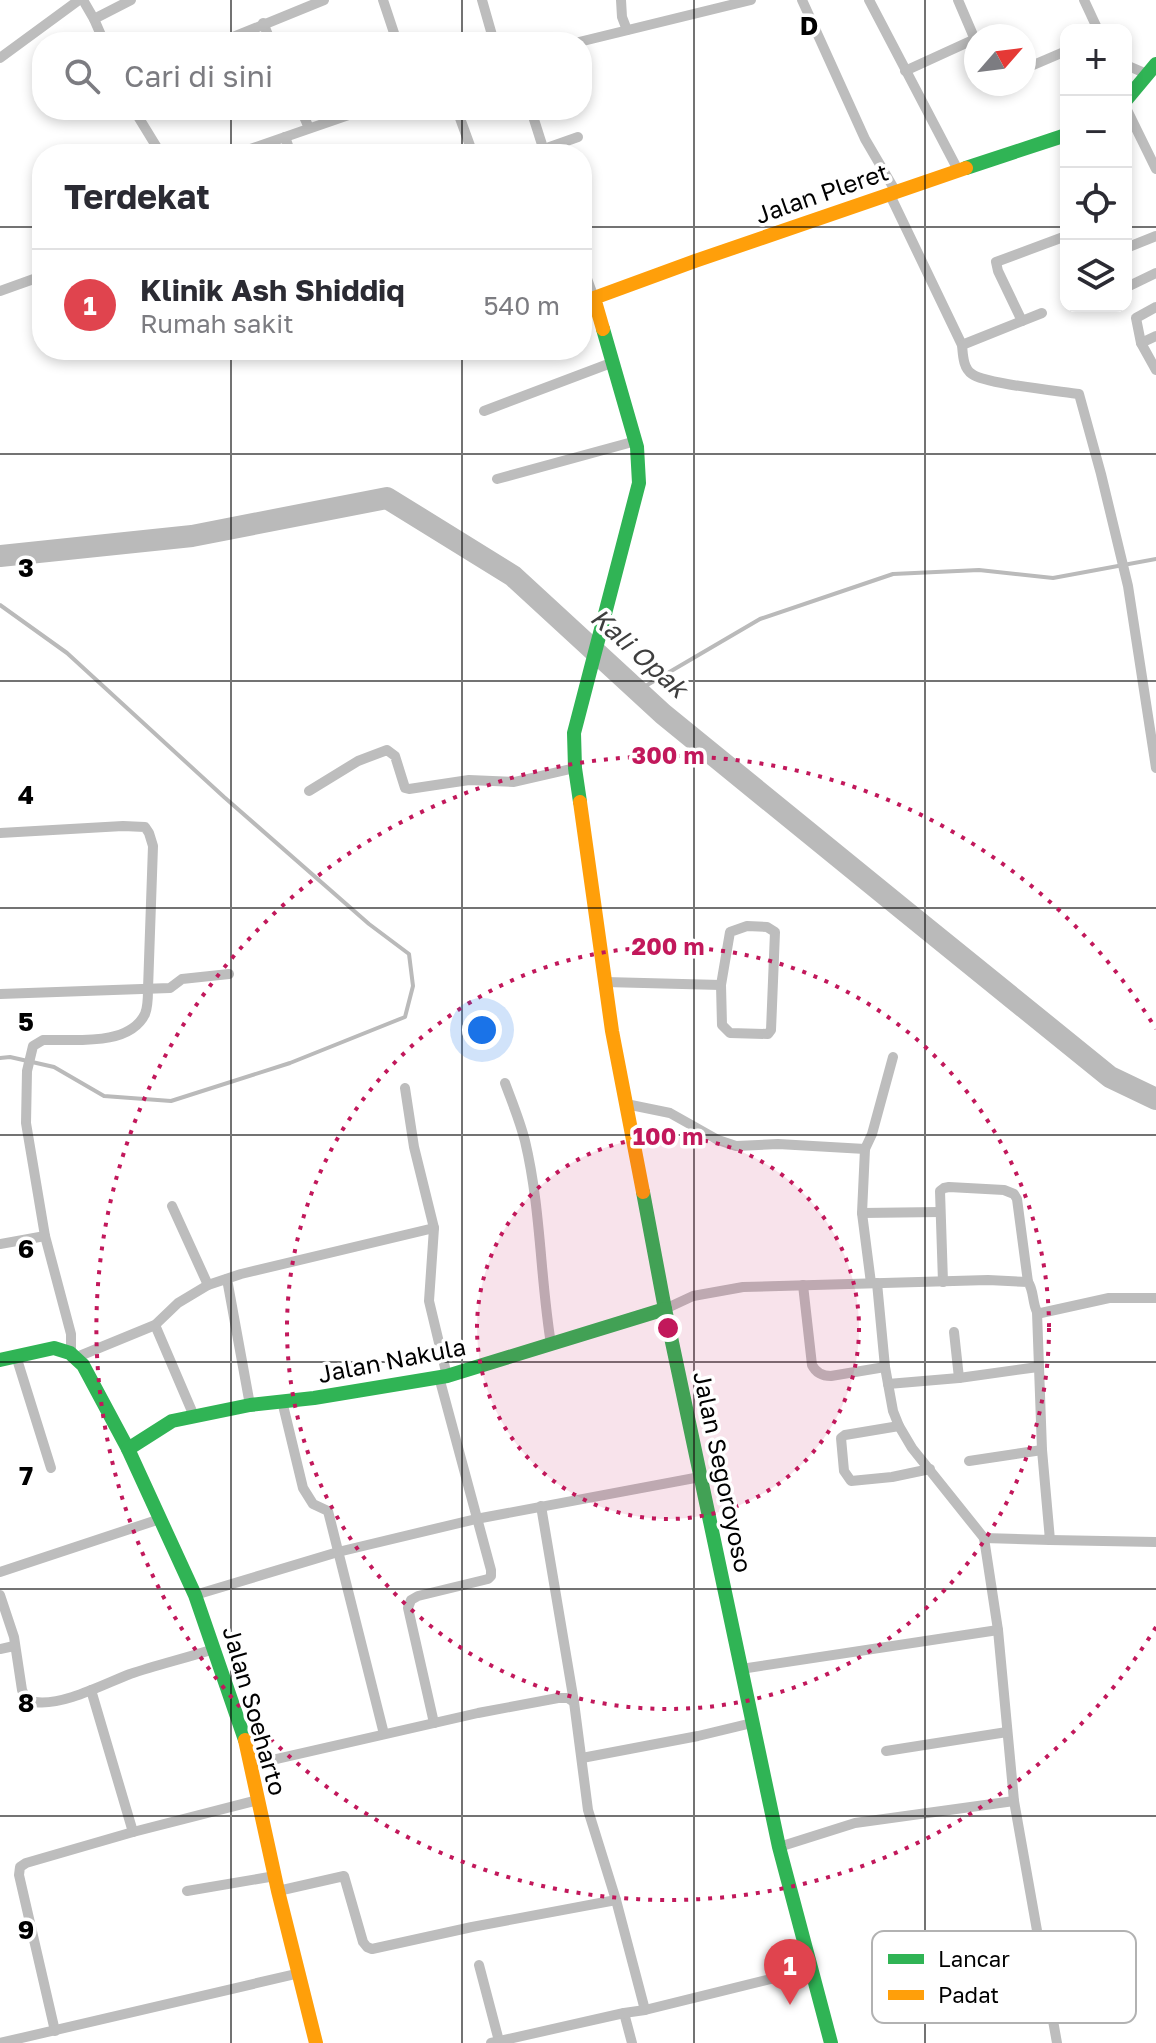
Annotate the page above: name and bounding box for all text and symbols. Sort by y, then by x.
text: D [800,10,818,41]
north arrow [964,24,1036,96]
map controls [1060,24,1132,312]
button: + [1060,24,1132,96]
search box [32,32,592,120]
icon: search [60,54,104,98]
text: Cari di sini [124,58,273,94]
button: − [1060,96,1132,168]
street label: Jalan Pleret [751,156,892,229]
button: locate [1060,168,1132,240]
text: Terdekat [64,176,210,216]
button: layers [1060,240,1132,312]
text: Klinik Ash Shiddiq [140,272,405,308]
text: 1 [83,290,97,321]
text: 540 m [483,290,560,321]
text: Rumah sakit [140,308,294,339]
text: 3 [18,552,34,583]
water label: Kali Opak [585,601,696,705]
text: 300 m [632,740,704,769]
text: 4 [18,779,34,810]
text: 200 m [632,931,704,960]
text: 5 [18,1006,34,1037]
your location [462,1010,502,1050]
text: 100 m [633,1121,703,1150]
text: 6 [18,1233,34,1264]
centre of rings [654,1314,682,1342]
street label: Jalan Nakula [315,1331,468,1388]
street label: Jalan Segoroyoso [688,1368,759,1575]
text: 7 [19,1460,33,1491]
street label: Jalan Soeharto [217,1623,293,1799]
text: 8 [18,1687,34,1718]
text: 9 [18,1914,34,1945]
legend [872,1931,1136,2023]
pin: 1 [764,1939,816,2005]
text: Lancar [938,1945,1010,1972]
text: Padat [938,1981,999,2008]

